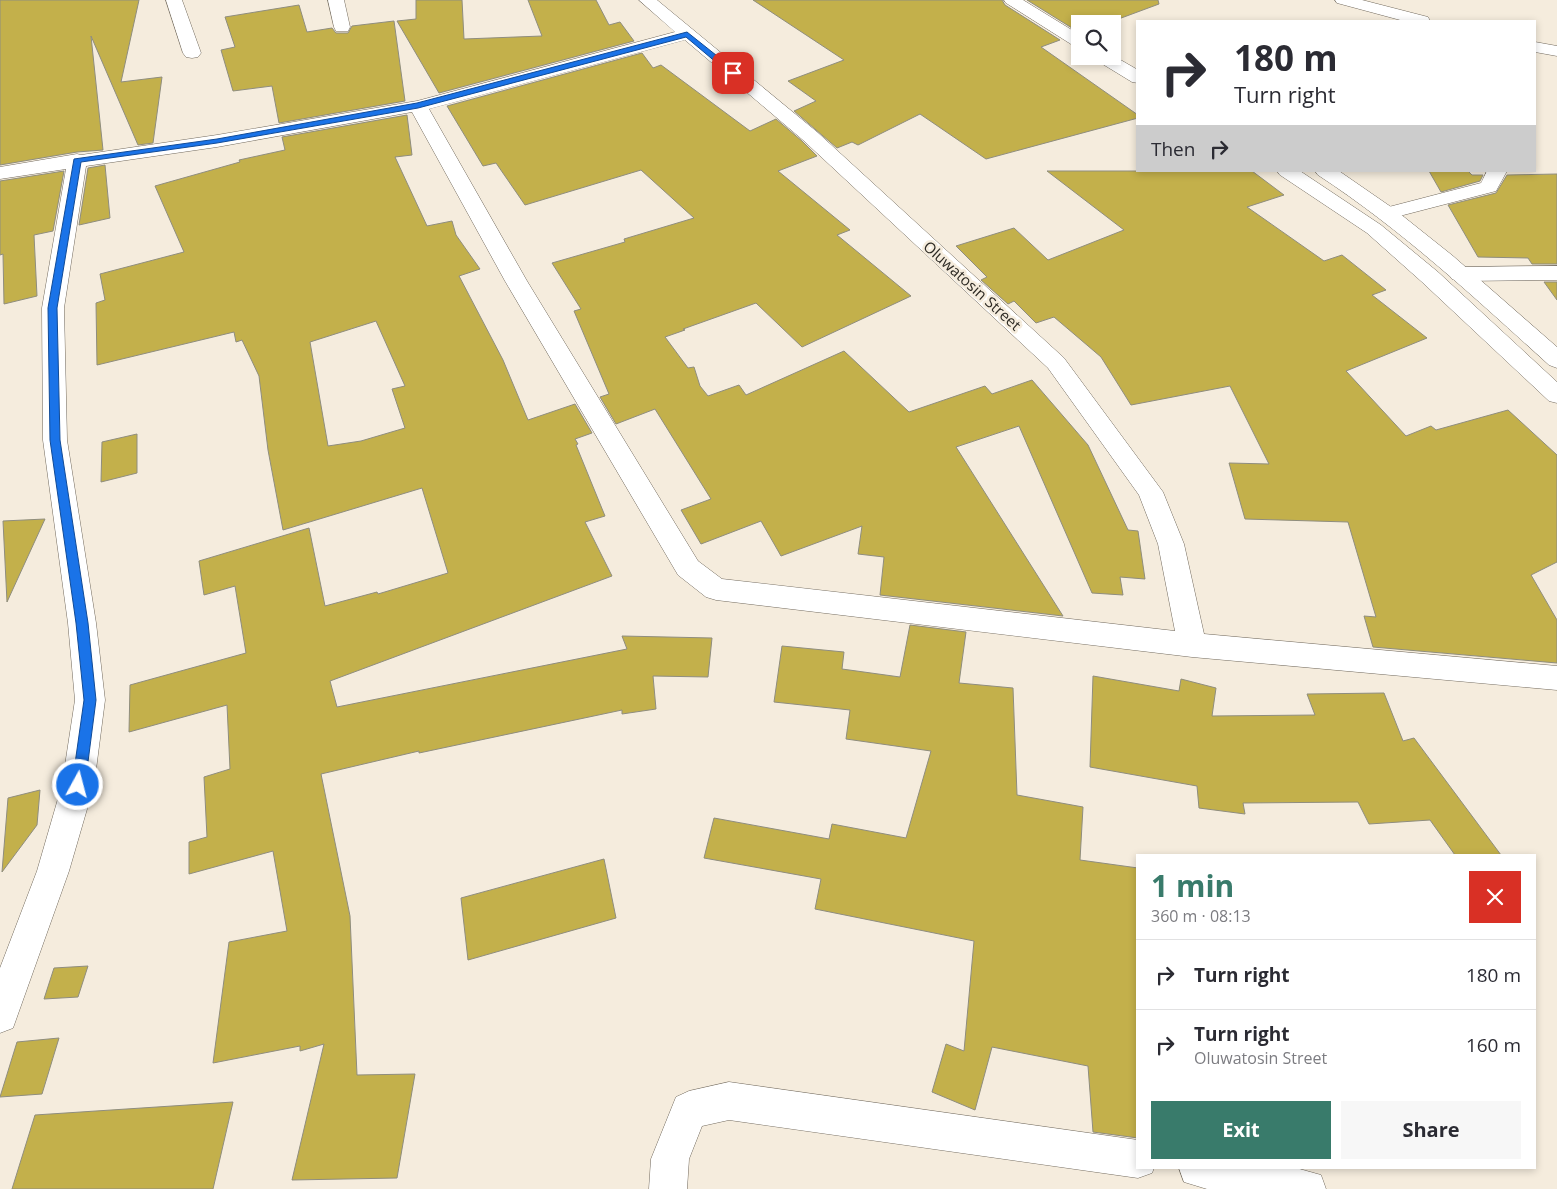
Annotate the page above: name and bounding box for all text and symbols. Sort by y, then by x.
map controls [1071,15,1121,65]
button: search [1071,15,1121,65]
text: 180 m [1234,34,1338,81]
icon: right [1151,40,1216,105]
pin [712,52,754,94]
icon: arrive [719,59,747,87]
text: Turn right [1234,79,1336,109]
icon: right [1205,135,1233,163]
text: Then [1151,136,1195,162]
street label: Oluwatosin Street [920,236,1026,334]
position arrow [51,758,103,810]
text: 1 min [1151,865,1234,906]
button: close [1469,871,1521,923]
text: 360 m · 08:13 [1151,905,1251,927]
icon: right [1151,961,1179,989]
text: Turn right [1194,962,1289,988]
text: 180 m [1466,962,1521,988]
text: Turn right [1194,1021,1289,1047]
icon: right [1151,1031,1179,1059]
text: 160 m [1466,1032,1521,1058]
text: Oluwatosin Street [1194,1047,1327,1069]
button: Exit [1151,1101,1331,1159]
button: Share [1341,1101,1521,1159]

